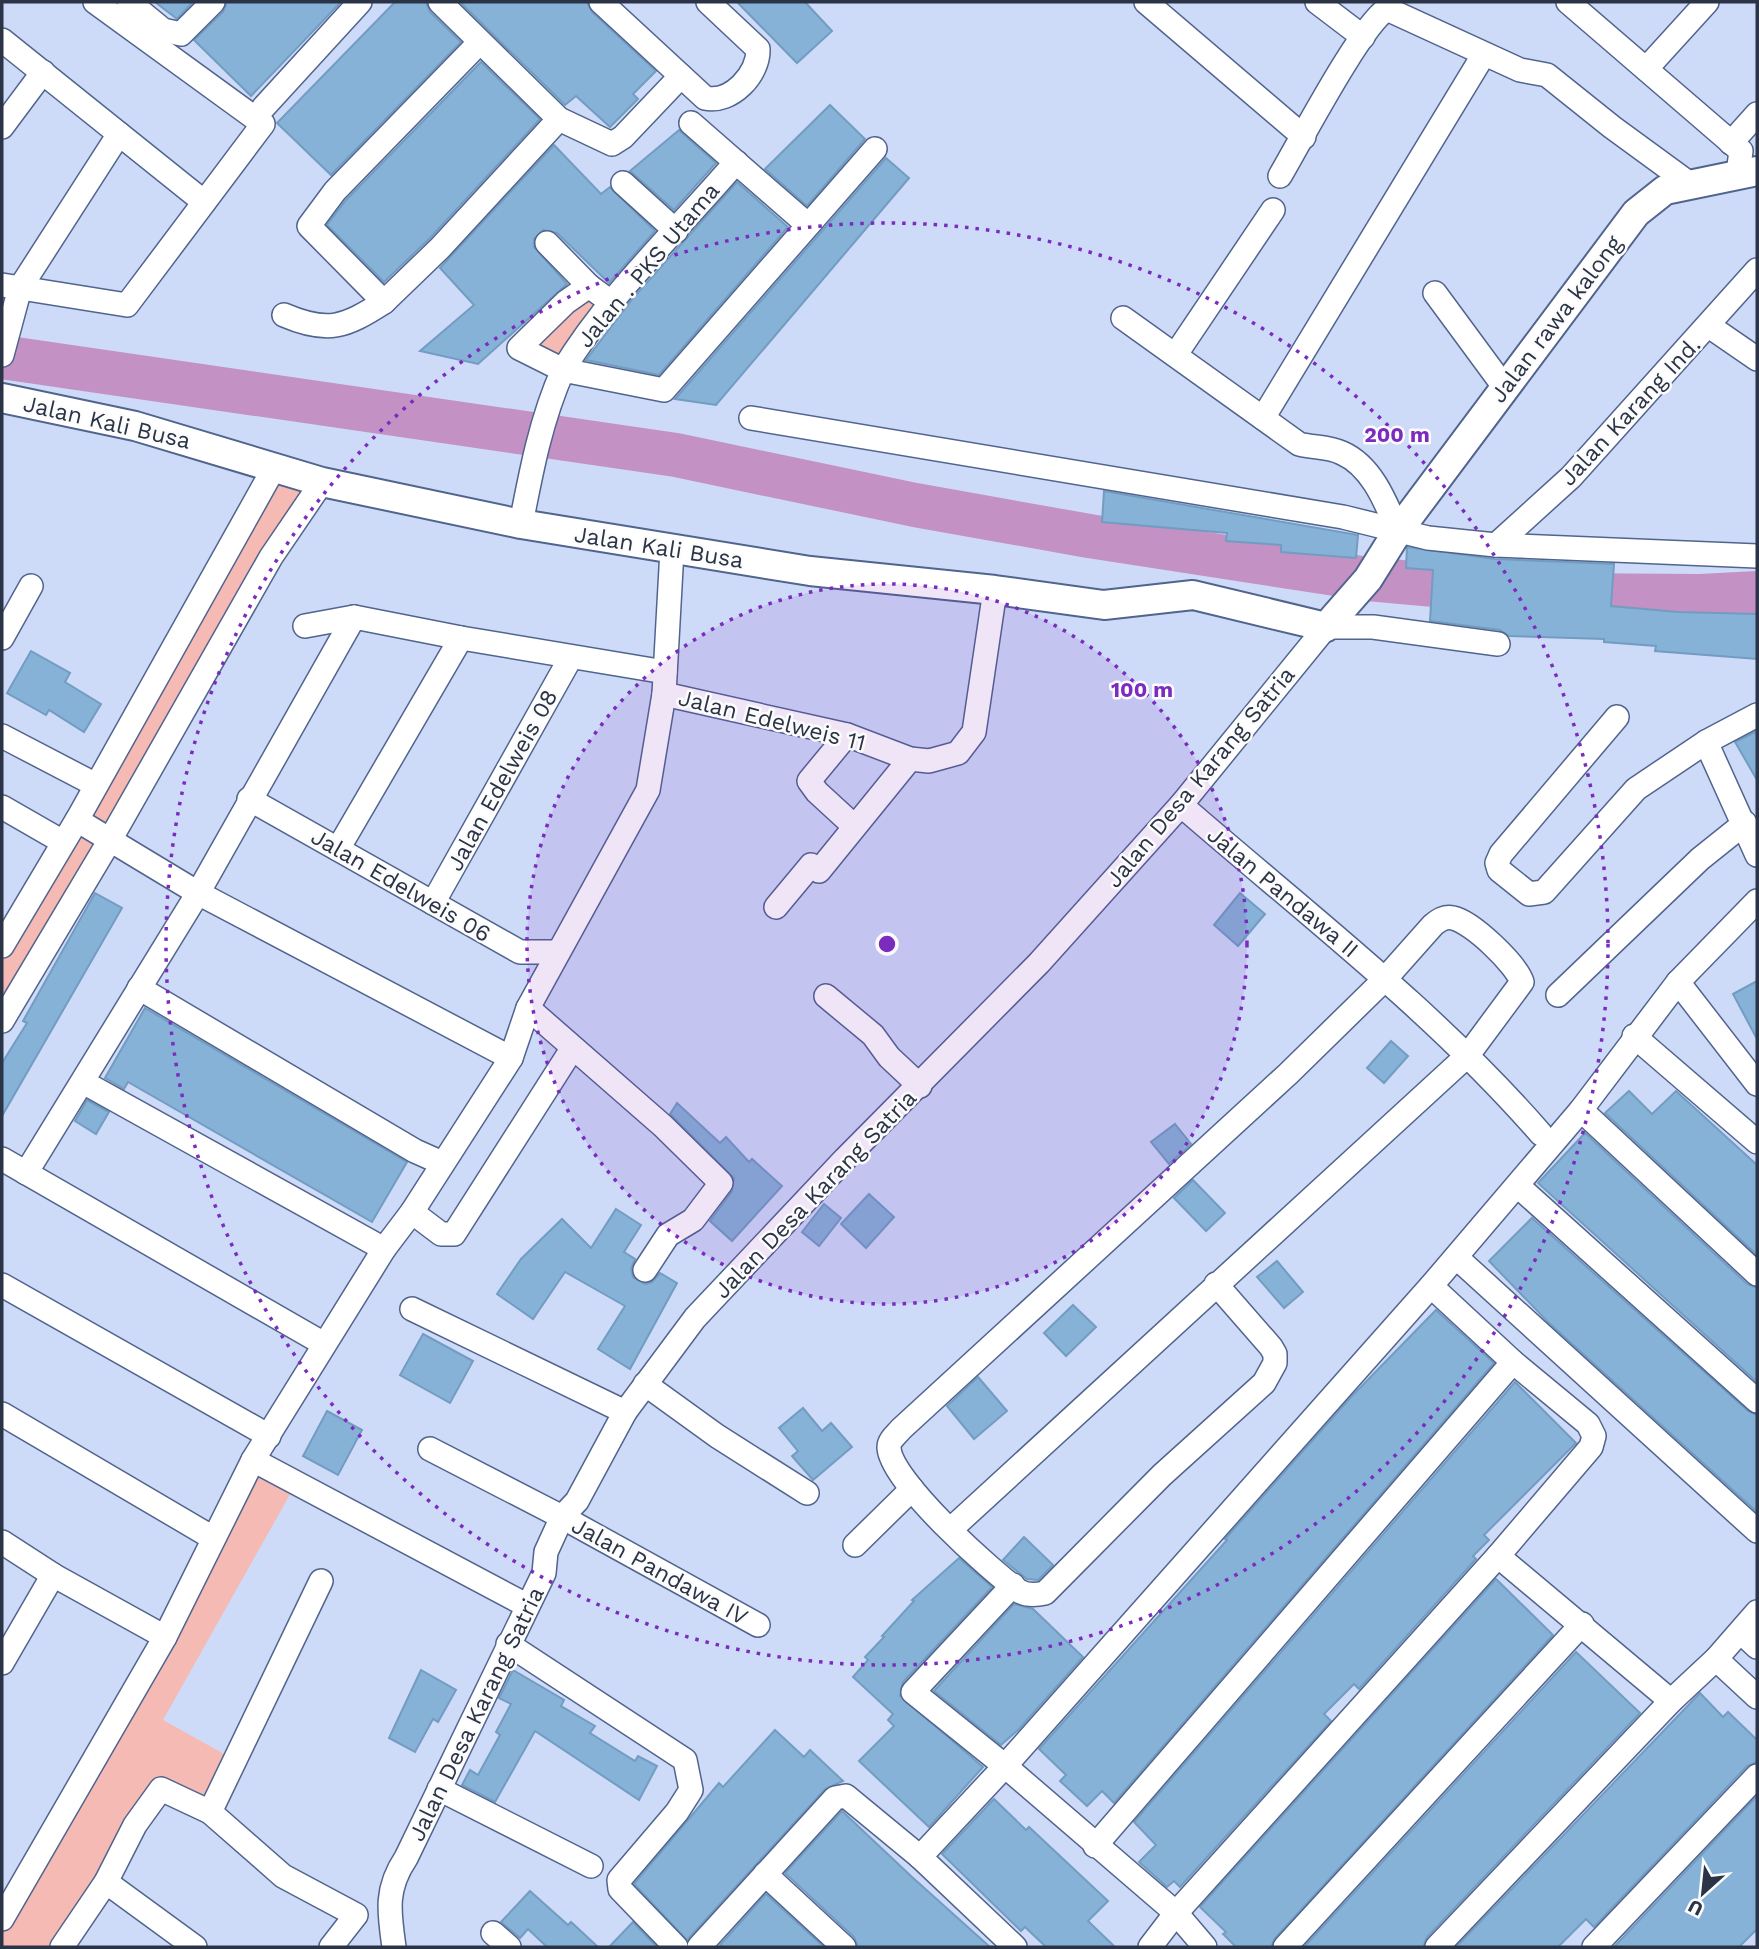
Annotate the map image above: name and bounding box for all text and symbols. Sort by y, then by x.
street label: Jalan . PKS Utama [572,177,725,353]
street label: Jalan rawa kalong [1485,230,1628,408]
street label: Jalan Karang Ind. [1555,331,1706,491]
street label: Jalan Kali Busa [21,390,193,455]
text: 200 m [1364,422,1430,447]
street label: Jalan Kali Busa [572,521,745,574]
street label: Jalan Desa Karang Satria [1100,662,1301,893]
text: 100 m [1111,677,1173,702]
street label: Jalan Edelweis 11 [675,684,868,757]
street label: Jalan Edelweis 08 [441,685,563,876]
street label: Jalan Pandawa II [1202,821,1364,964]
street label: Jalan Edelweis 06 [306,823,495,948]
centre of rings [875,932,899,956]
street label: Jalan Desa Karang Satria [709,1084,922,1304]
street label: Jalan Pandawa IV [567,1512,753,1631]
street label: Jalan Desa Karang Satria [403,1583,550,1846]
north arrow [1668,1858,1738,1928]
text: U [1684,1894,1707,1921]

